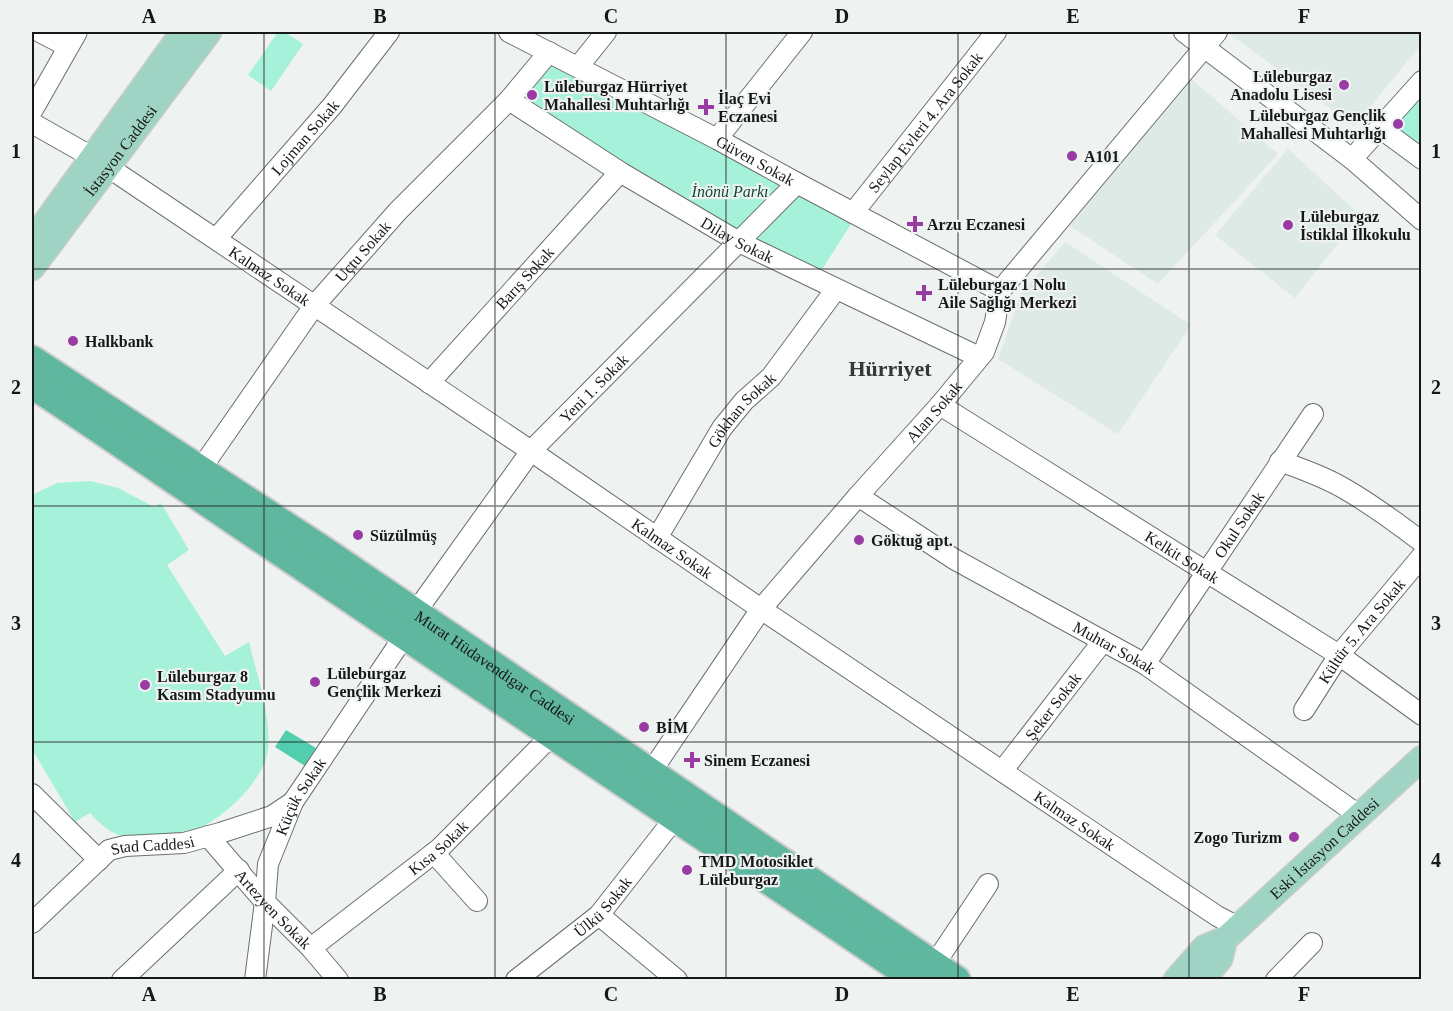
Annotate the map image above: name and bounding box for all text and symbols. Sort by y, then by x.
text: A [142,5,157,27]
text: B [373,5,387,27]
text: C [604,5,618,27]
text: D [835,5,849,27]
text: E [1066,5,1080,27]
text: F [1298,5,1310,27]
street label: Seylap Evleri 4. Ara Sokak [865,49,986,196]
place label: Lüleburgaz Anadolu Lisesi [1230,68,1333,103]
place label: Lüleburgaz Hürriyet Mahallesi Muhtarlığı [544,78,690,114]
marker: Lüleburgaz Anadolu Lisesi [1337,78,1351,92]
marker: Lüleburgaz Hürriyet Mahallesi Muhtarlığı [525,88,539,102]
place label: İlaç Evi Eczanesi [718,89,778,125]
street label: Lojman Sokak [268,97,342,179]
marker: İlaç Evi Eczanesi [699,100,713,114]
street label: İstasyon Caddesi [81,102,160,199]
place label: Lüleburgaz Gençlik Mahallesi Muhtarlığı [1241,107,1387,143]
marker: Lüleburgaz Gençlik Mahallesi Muhtarlığı [1391,117,1405,131]
street label: Güven Sokak [713,132,797,189]
text: 1 [11,140,21,162]
text: 1 [1431,140,1441,162]
place label: A101 [1084,148,1120,165]
marker: A101 [1065,149,1079,163]
park label: İnönü Parkı [691,183,768,200]
place label: Lüleburgaz İstiklal İlkokulu [1300,208,1411,243]
street label: Dilay Sokak [698,214,776,266]
place label: Arzu Eczanesi [927,216,1026,233]
marker: Arzu Eczanesi [908,217,922,231]
street label: Uçtu Sokak [332,218,394,285]
marker: Lüleburgaz İstiklal İlkokulu [1281,218,1295,232]
street label: Kalmaz Sokak [226,243,313,309]
street label: Barış Sokak [492,244,557,313]
place label: Lüleburgaz 1 Nolu Aile Sağlığı Merkezi [938,276,1077,312]
marker: Lüleburgaz 1 Nolu Aile Sağlığı Merkezi [915,284,933,302]
place label: Halkbank [85,333,154,350]
marker: Halkbank [66,334,80,348]
street label: Yeni 1. Sokak [556,351,631,426]
district label: Hürriyet [848,356,932,381]
street label: Gökhan Sokak [704,369,779,451]
text: 2 [11,376,21,398]
text: 2 [1431,376,1441,398]
street label: Alan Sokak [903,378,965,446]
street label: Okul Sokak [1211,489,1267,561]
street label: Kalmaz Sokak [629,515,716,582]
place label: Süzülmüş [370,527,437,545]
marker: Süzülmüş [351,528,365,542]
street label: Kelkit Sokak [1142,528,1222,587]
place label: Göktuğ apt. [871,532,953,550]
marker: Göktuğ apt. [852,533,866,547]
street label: Kültür 5. Ara Sokak [1315,575,1408,687]
street label: Murat Hüdavendigar Caddesi [412,608,579,728]
text: 3 [11,612,21,634]
text: 3 [1431,612,1441,634]
street label: Muhtar Sokak [1070,618,1158,678]
place label: Lüleburgaz Gençlik Merkezi [327,665,442,701]
place label: Lüleburgaz 8 Kasım Stadyumu [157,668,276,704]
street label: Şeker Sokak [1022,669,1084,744]
marker: Lüleburgaz Gençlik Merkezi [308,675,322,689]
marker: Lüleburgaz 8 Kasım Stadyumu [138,678,152,692]
place label: BİM [656,718,688,736]
marker: BİM [637,720,651,734]
place label: Sinem Eczanesi [704,752,811,769]
marker: Sinem Eczanesi [685,753,699,767]
street label: Küçük Sokak [273,755,329,838]
street label: Kalmaz Sokak [1031,788,1118,854]
street label: Eski İstasyon Caddesi [1267,794,1383,902]
street label: Kısa Sokak [405,817,471,878]
place label: Zogo Turizm [1194,829,1283,847]
marker: Zogo Turizm [1287,830,1301,844]
street label: Stad Caddesi [109,832,197,858]
text: 4 [11,849,21,871]
text: 4 [1431,849,1441,871]
place label: TMD Motosiklet Lüleburgaz [699,853,814,889]
marker: TMD Motosiklet Lüleburgaz [680,863,694,877]
street label: Artezyen Sokak [232,866,315,952]
street label: Ülkü Sokak [571,873,635,940]
text: A [142,983,157,1005]
text: B [373,983,387,1005]
text: C [604,983,618,1005]
text: D [835,983,849,1005]
text: E [1066,983,1080,1005]
text: F [1298,983,1310,1005]

